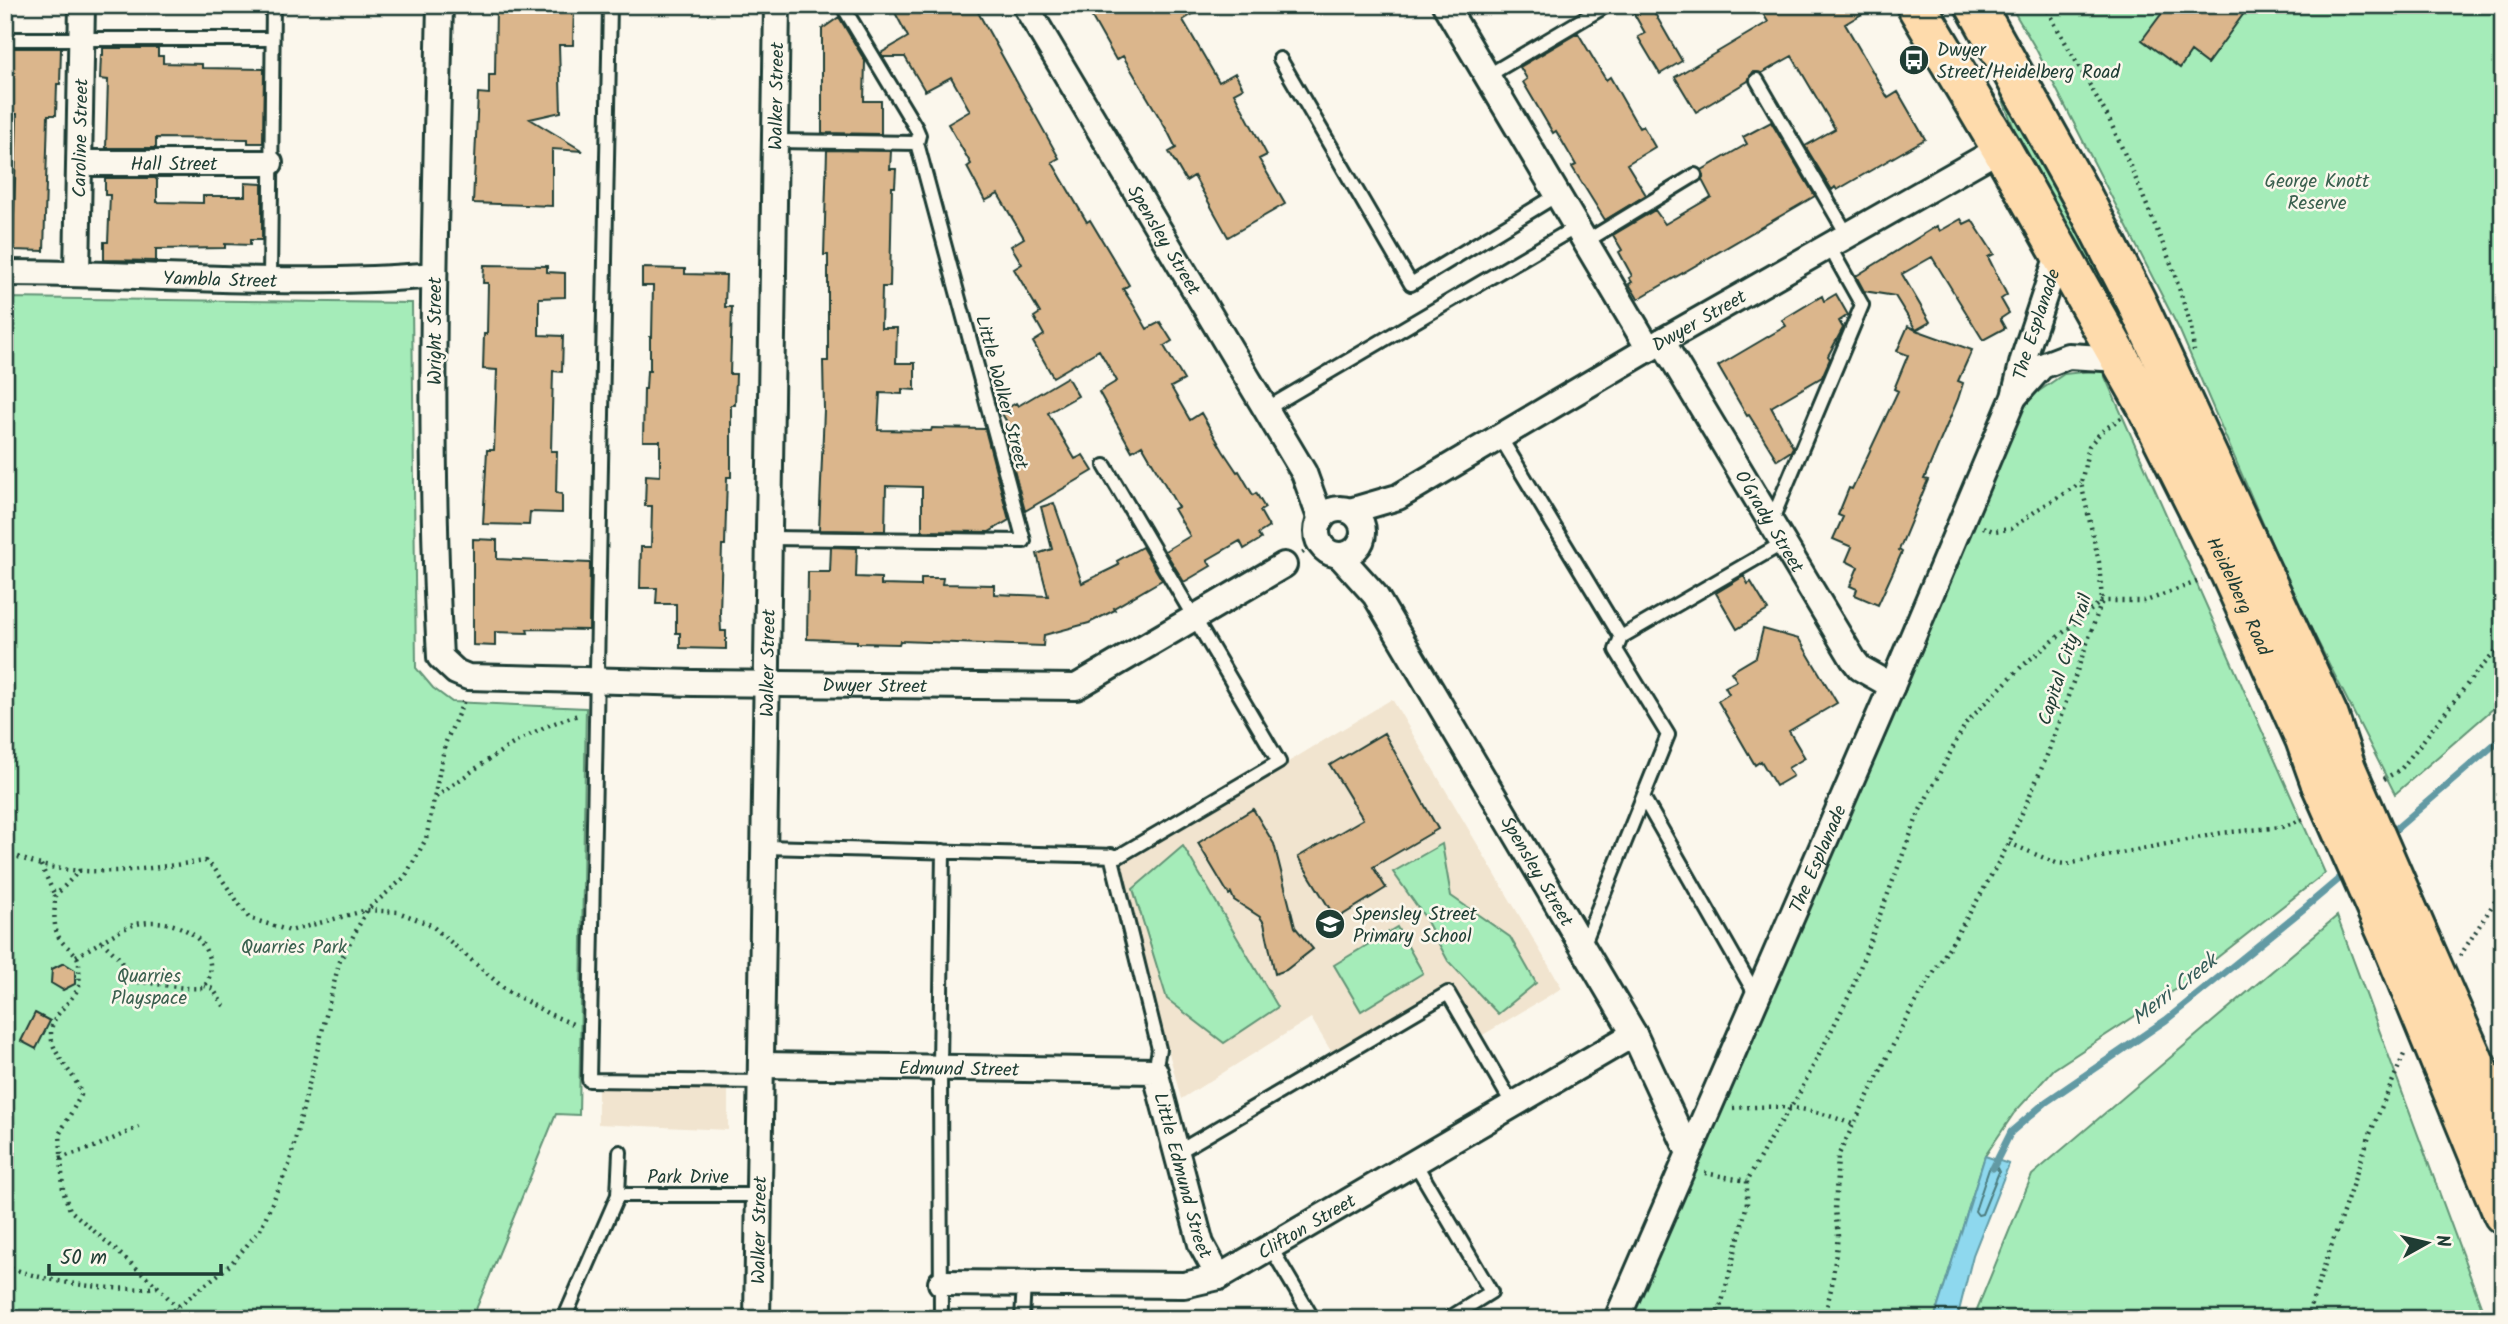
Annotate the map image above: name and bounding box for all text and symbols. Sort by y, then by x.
place label: Dwyer Street/Heidelberg Road [1937,36,2120,88]
street label: Walker Street [762,41,793,150]
bus stop icon: Dwyer Street/Heidelberg Road [1897,43,1931,77]
street label: Caroline Street [65,78,98,198]
street label: Hall Street [131,150,218,180]
park label: George Knott Reserve [2265,167,2370,219]
street label: Spensley Street [1118,180,1208,302]
street label: Yambla Street [162,264,278,297]
street label: The Esplanade [2006,265,2070,383]
street label: Wright Street [421,276,451,385]
street label: Dwyer Street [1647,283,1753,361]
street label: Little Walker Street [966,312,1036,474]
street label: O'Grady Street [1726,465,1811,580]
street label: Heidelberg Road [2197,532,2279,661]
street label: Capital City Trail [2031,590,2101,729]
street label: Walker Street [753,608,785,717]
street label: Dwyer Street [822,671,928,702]
street label: The Esplanade [1782,800,1856,918]
street label: Spensley Street [1492,811,1581,933]
place label: Spensley Street Primary School [1353,900,1478,952]
school or university icon: Spensley Street Primary School [1313,907,1347,941]
park label: Quarries Park [241,933,347,963]
water label: Merri Creek [2125,944,2228,1034]
park label: Quarries Playspace [111,962,187,1014]
street label: Edmund Street [899,1054,1020,1086]
street label: Little Edmund Street [1144,1089,1220,1265]
street label: Park Drive [647,1163,729,1193]
street label: Walker Street [745,1175,776,1284]
street label: Clifton Street [1252,1187,1363,1268]
north arrow [2392,1208,2462,1278]
scale bar [49,1233,220,1277]
text: N [2426,1233,2458,1249]
text: 50 m [60,1242,107,1275]

